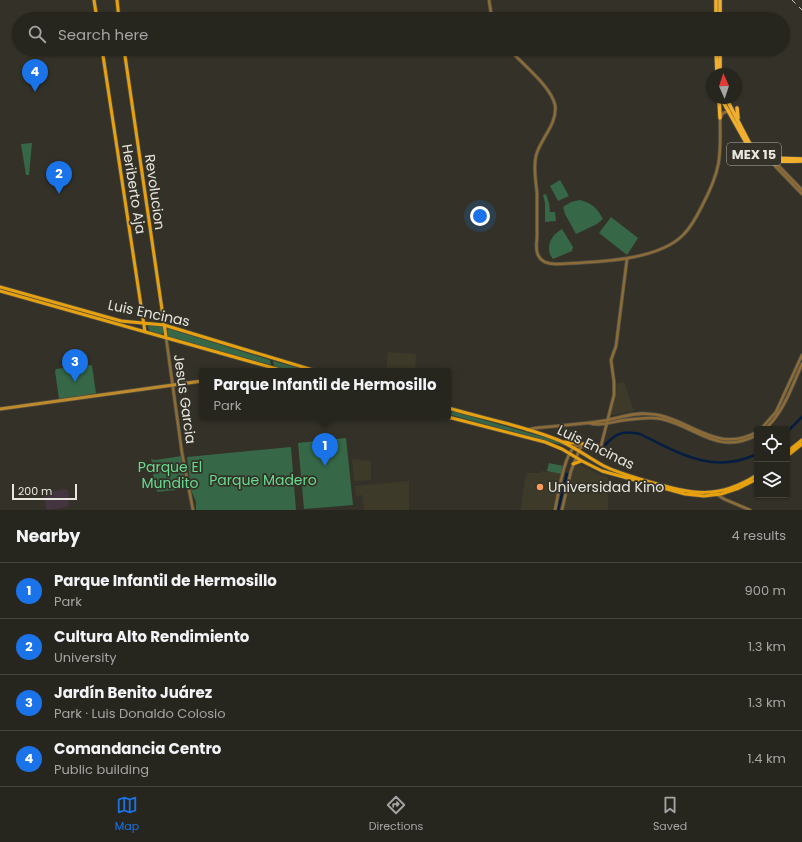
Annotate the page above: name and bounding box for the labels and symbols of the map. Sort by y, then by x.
pin: 4 [22,59,48,92]
north arrow [706,68,742,104]
street label: Heriberto Aja [117,143,151,235]
road number: MEX 15 [727,143,781,165]
street label: Revolucion [140,153,170,231]
pin: 2 [46,161,72,194]
your location [470,206,490,226]
street label: Luis Encinas [106,295,192,331]
pin: 3 [62,349,88,382]
street label: Jesus Garcia [169,353,201,445]
street label: Luis Encinas [554,420,638,474]
pin: 1 [312,433,338,466]
park label: Parque El Mundito [138,457,202,493]
park label: Parque Madero [209,470,317,490]
place label: Universidad Kino [548,477,664,497]
scale bar [12,482,77,501]
marker: Universidad Kino [535,482,545,492]

